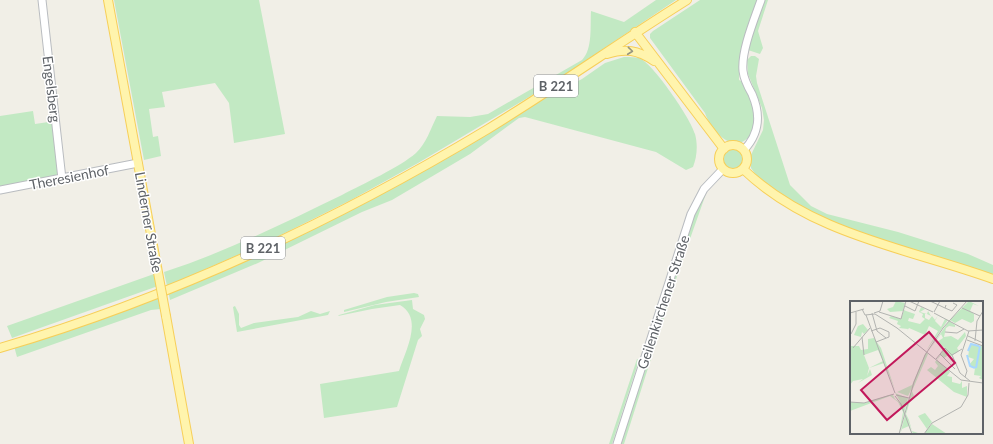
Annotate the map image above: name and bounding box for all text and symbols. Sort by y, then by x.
one-way arrow [627,46,633,55]
street label: Engelsberg [39,55,65,123]
road number: B 221 [534,75,578,97]
street label: Theresienhof [28,161,110,193]
street label: Linderner Straße [132,170,166,274]
street label: Geilenkirchener Straße [633,233,693,371]
road number: B 221 [241,237,285,259]
inset map [850,301,983,434]

